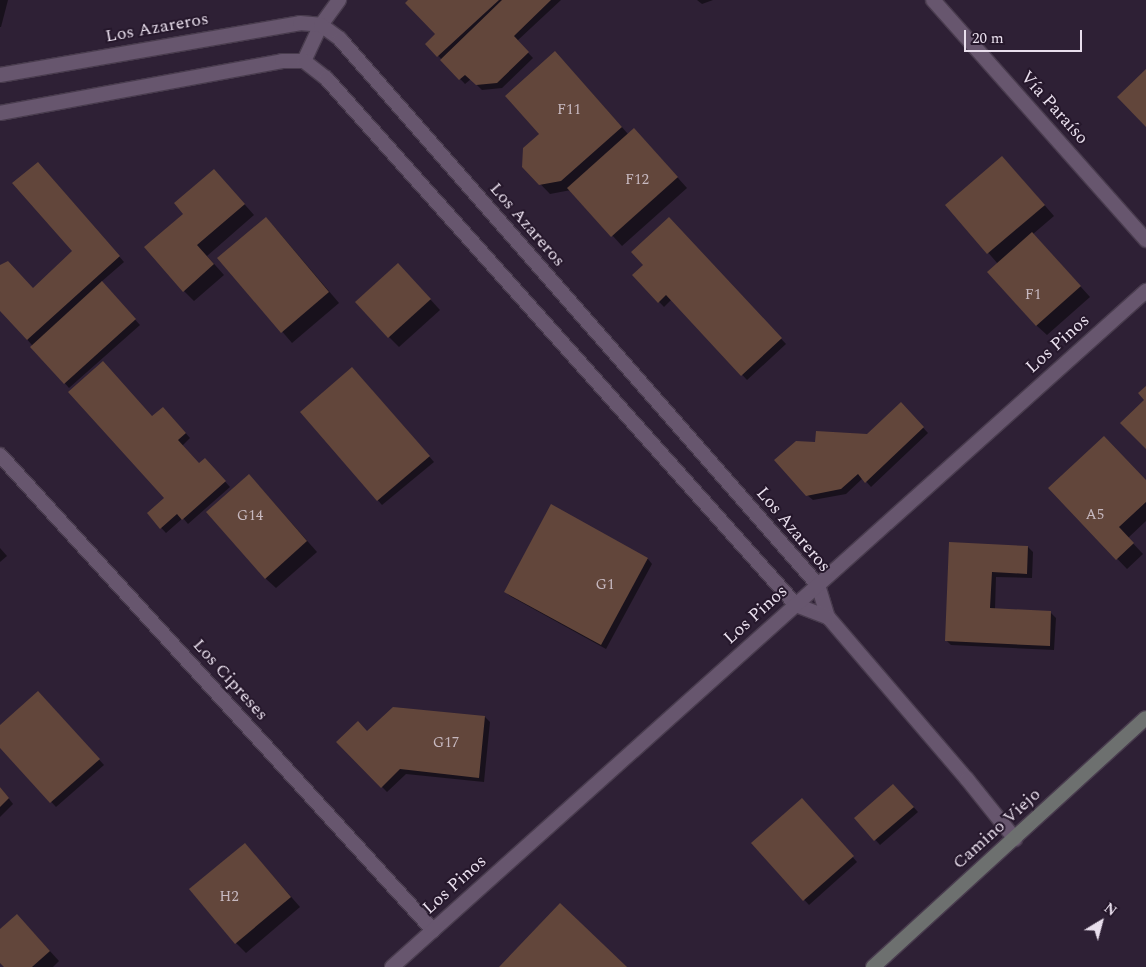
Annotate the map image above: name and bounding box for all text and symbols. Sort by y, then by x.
street label: Los Azareros [104,8,210,48]
scale bar [966,20,1084,52]
text: 20 m [972,27,1004,50]
street label: Vía Paraíso [1015,67,1093,149]
house number: F11 [557,101,581,119]
house number: F12 [625,171,649,189]
street label: Los Azareros [485,178,569,272]
house number: F1 [1025,286,1041,304]
street label: Los Pinos [1022,310,1094,378]
street label: Los Azareros [751,483,835,577]
house number: A5 [1086,506,1104,524]
house number: G14 [237,507,263,525]
house number: G1 [595,576,615,594]
street label: Los Pinos [720,581,792,649]
street label: Los Cipreses [188,635,272,725]
house number: G17 [433,734,459,752]
street label: Camino Viejo [949,784,1045,874]
street label: Los Pinos [419,851,491,919]
house number: H2 [219,888,239,906]
north arrow [1076,897,1126,947]
text: N [1099,898,1121,921]

